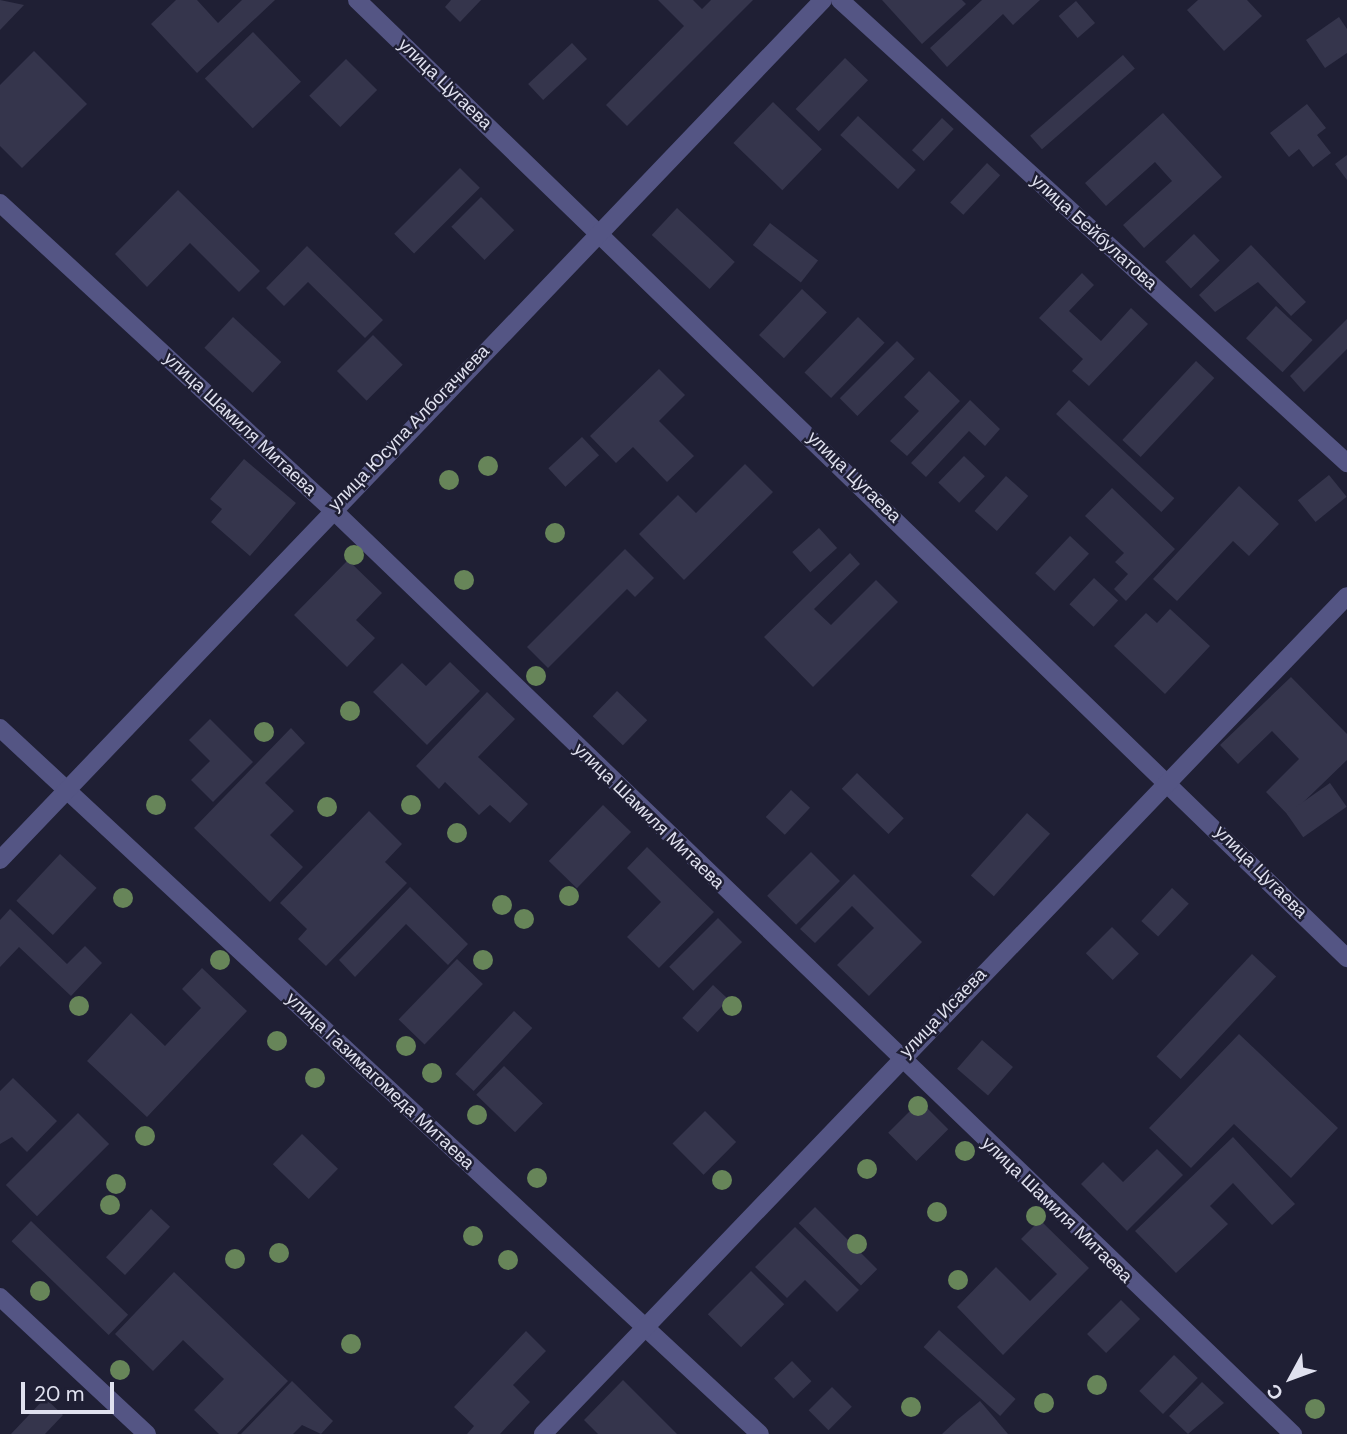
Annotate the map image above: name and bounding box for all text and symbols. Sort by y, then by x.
street label: улица Цугаева [394,34,496,134]
street label: улица Бейбулатова [1027,170,1161,294]
street label: улица Юсупа Албогачиева [324,340,494,516]
street label: улица Шамиля Митаева [159,348,321,500]
street label: улица Цугаева [803,427,905,527]
street label: улица Шамиля Митаева [569,739,729,893]
street label: улица Цугаева [1210,821,1312,923]
street label: улица Исаева [895,964,991,1062]
street label: улица Газимагомеда Митаева [281,988,479,1174]
street label: улица Шамиля Митаева [977,1133,1137,1287]
north arrow [1256,1343,1326,1413]
scale bar [24,1368,117,1412]
text: С [1261,1379,1289,1405]
text: 20 m [34,1380,85,1408]

